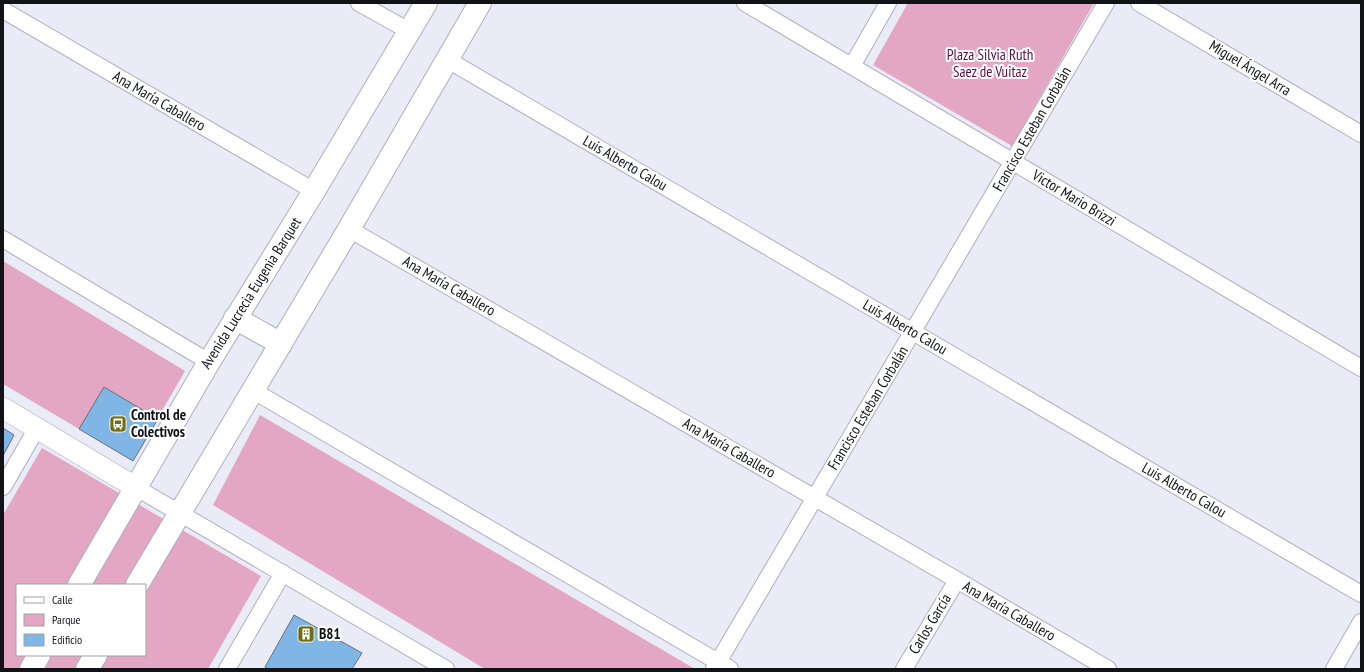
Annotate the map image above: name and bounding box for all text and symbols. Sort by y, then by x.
street label: Miguel Ángel Arra [1206,36,1295,99]
park label: Plaza Silvia Ruth Saez de Vuitaz [947,45,1033,81]
street label: Francisco Esteban Corbalán [988,63,1075,195]
street label: Ana María Caballero [110,66,209,135]
street label: Luis Alberto Calou [580,131,671,194]
street label: Victor Mario Brizzi [1028,165,1120,230]
street label: Avenida Lucrecia Eugenia Barquet [196,213,305,372]
street label: Ana María Caballero [400,251,499,320]
street label: Luis Alberto Calou [860,295,951,358]
street label: Francisco Esteban Corbalán [823,342,912,473]
place label: Control de Colectivos [131,405,186,441]
street label: Ana María Caballero [680,413,779,482]
bus stop icon: Control de Colectivos [108,414,128,434]
street label: Luis Alberto Calou [1139,458,1230,521]
street label: Ana María Caballero [960,576,1059,645]
legend [16,584,146,656]
street label: Carlos García [904,590,955,657]
text: Calle [52,592,73,607]
text: Parque [52,612,81,627]
building icon: B81 [296,624,316,644]
place label: B81 [319,624,341,643]
text: Edificio [52,632,82,647]

